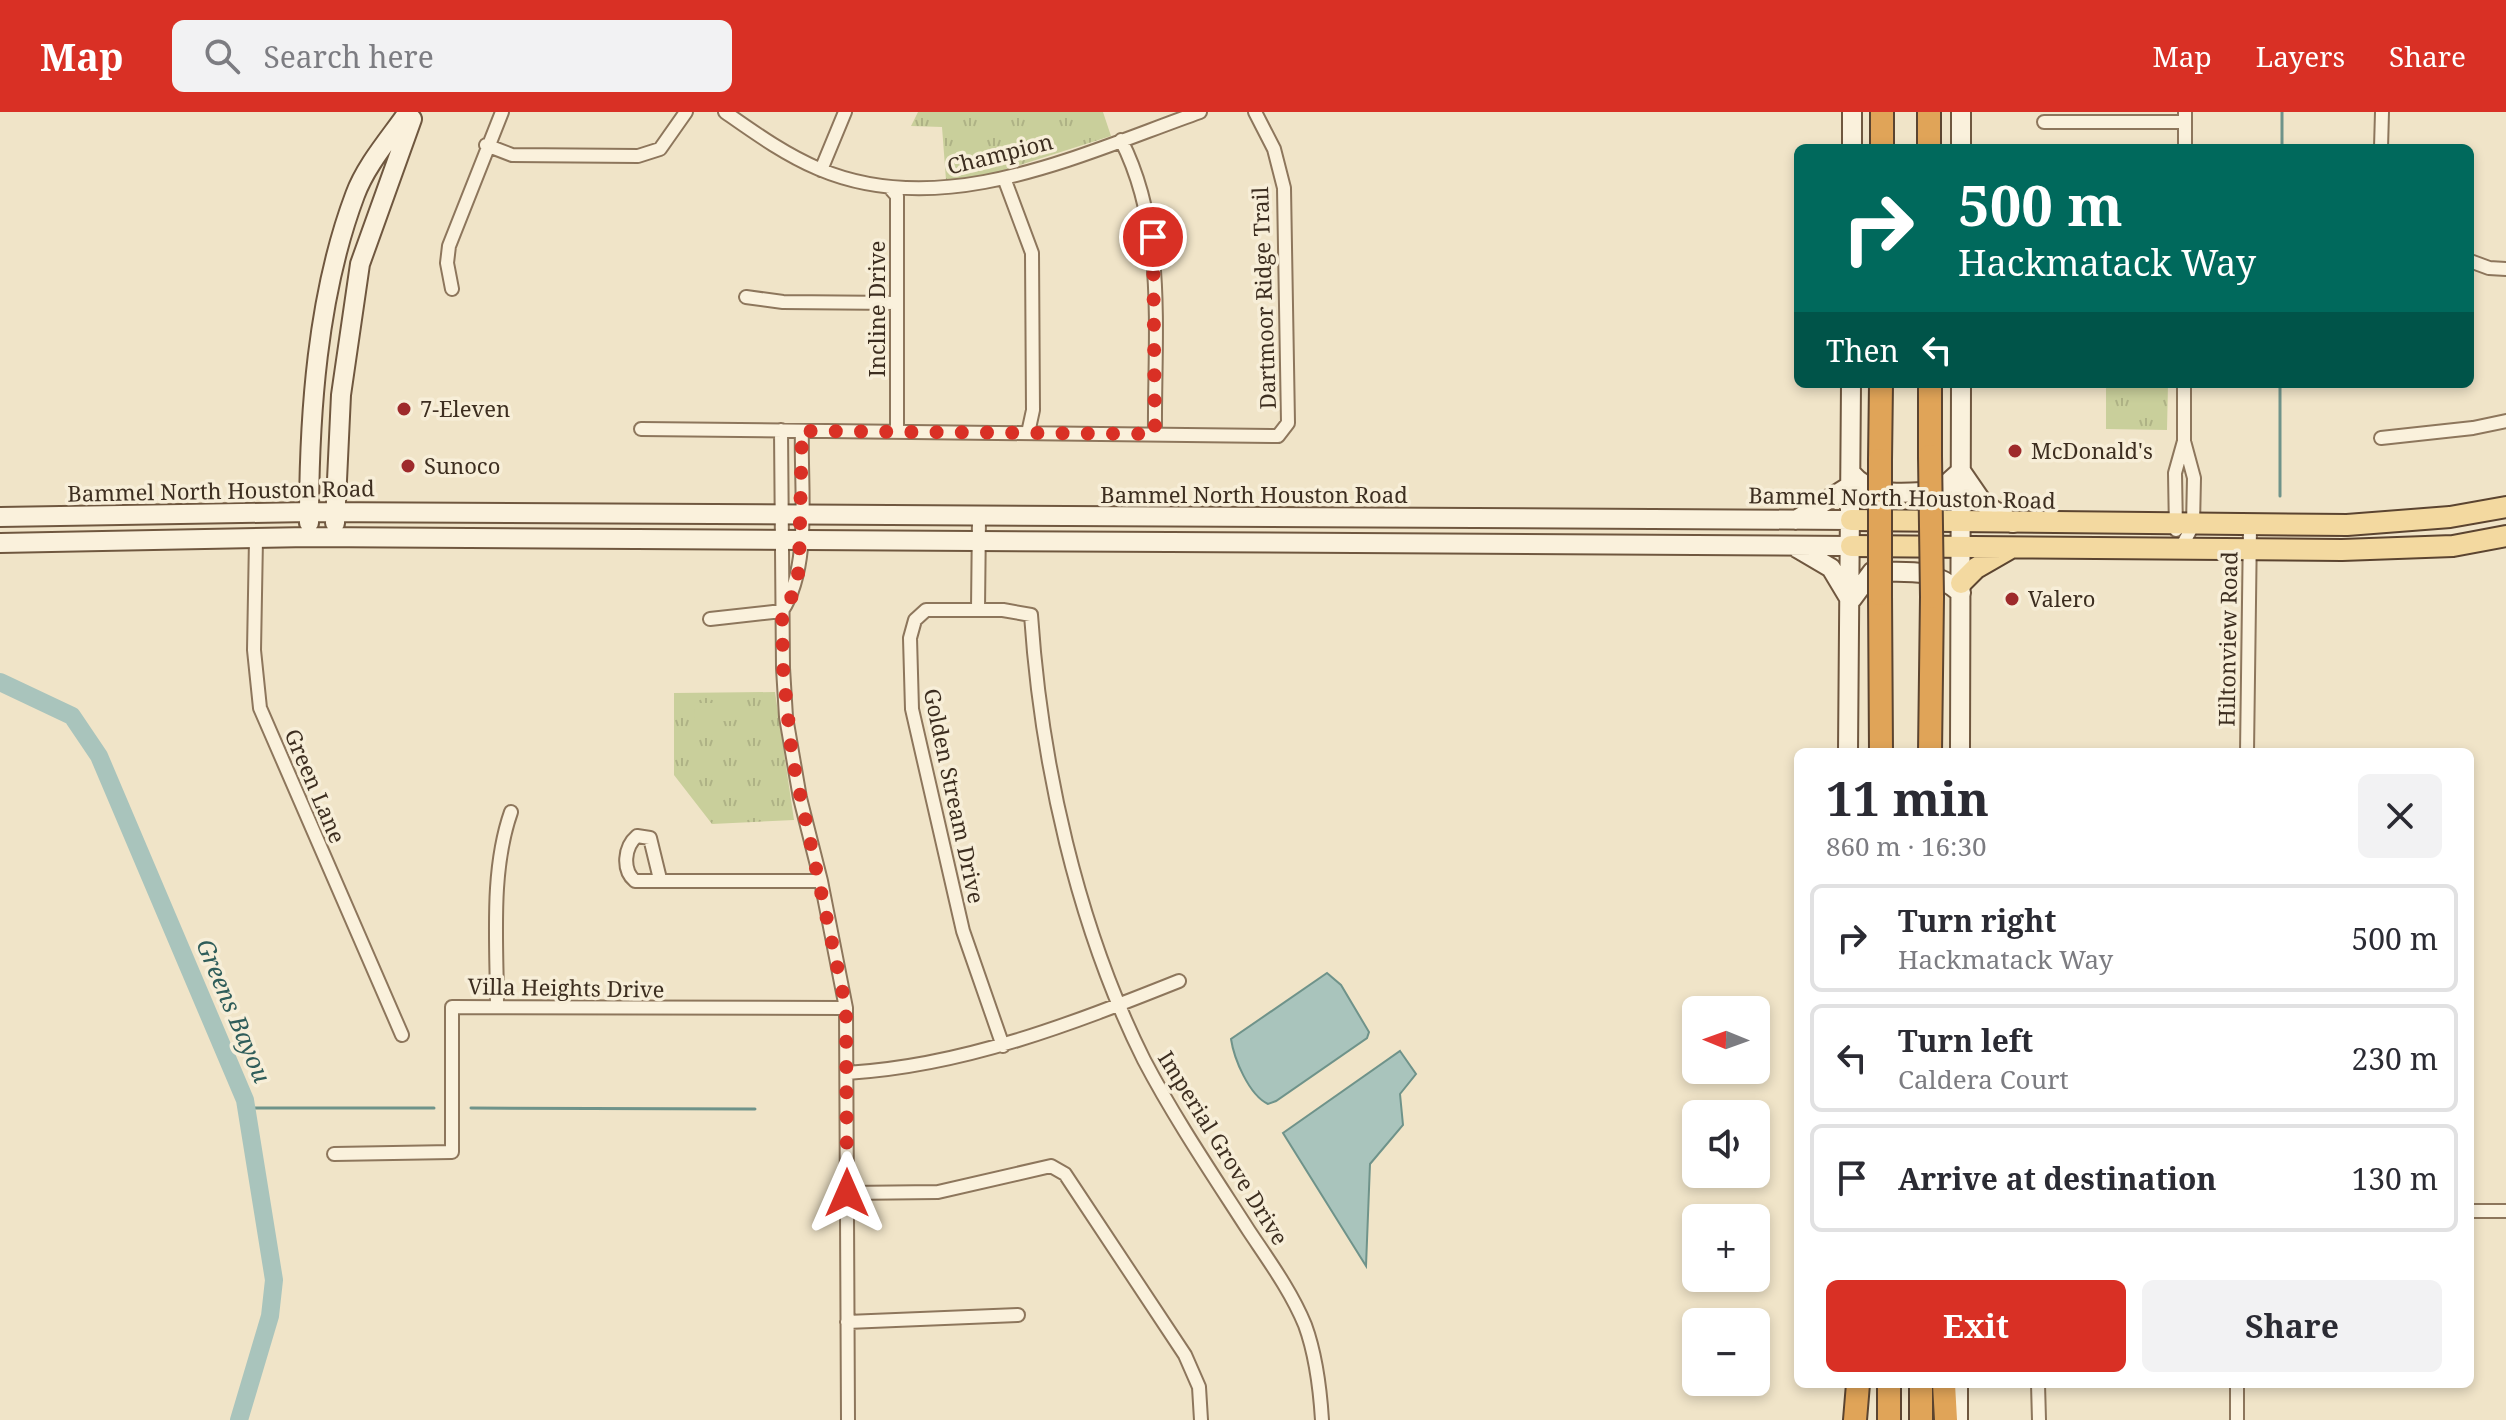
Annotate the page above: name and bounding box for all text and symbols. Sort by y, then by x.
search box [172,20,732,92]
text: Map [40,30,124,82]
icon: search [200,34,244,78]
text: Search here [264,36,434,77]
text: Map [2153,37,2212,75]
text: Layers [2256,37,2345,75]
text: Share [2389,37,2466,75]
street label: Champion [944,125,1056,181]
text: 500 m [1958,166,2123,242]
icon: right [1826,176,1930,280]
street label: Dartmoor Ridge Trail [1244,186,1282,410]
pin [1119,203,1187,271]
icon: arrive [1131,215,1175,259]
text: Hackmatack Way [1958,238,2256,287]
street label: Incline Drive [861,241,891,377]
icon: left [1915,328,1959,372]
text: Then [1826,330,1899,371]
place label: 7-Eleven [420,393,510,423]
marker: 7-Eleven [395,400,413,418]
place label: McDonald's [2031,435,2153,465]
marker: McDonald's [2006,442,2024,460]
place label: Sunoco [424,450,500,480]
marker: Sunoco [399,457,417,475]
street label: Bammel North Houston Road [67,472,375,508]
street label: Bammel North Houston Road [1100,479,1408,509]
street label: Bammel North Houston Road [1748,479,2056,515]
street label: Hiltonview Road [2210,551,2244,727]
place label: Valero [2028,583,2096,613]
marker: Valero [2003,590,2021,608]
street label: Golden Stream Drive [918,686,992,906]
street label: Green Lane [278,724,353,847]
text: 11 min [1826,765,1989,830]
button: close [2358,774,2442,858]
text: 860 m · 16:30 [1826,828,1987,864]
text: Turn right [1898,900,2056,941]
icon: right [1830,916,1874,960]
text: 500 m [2352,918,2438,959]
water label: Greens Bayou [189,933,280,1087]
text: Hackmatack Way [1898,941,2113,977]
street label: Villa Heights Drive [467,970,665,1004]
north arrow [1682,996,1770,1084]
map controls [1682,996,1770,1396]
text: Turn left [1898,1020,2033,1061]
icon: left [1830,1036,1874,1080]
text: 230 m [2352,1038,2438,1079]
street label: Imperial Grove Drive [1152,1045,1296,1250]
text: Caldera Court [1898,1061,2069,1097]
button: sound [1682,1100,1770,1188]
position arrow [805,1151,889,1235]
icon: arrive [1830,1156,1874,1200]
text: Arrive at destination [1898,1158,2217,1199]
text: 130 m [2352,1158,2438,1199]
button: + [1682,1204,1770,1292]
button: Exit [1826,1280,2126,1372]
button: Share [2142,1280,2442,1372]
button: − [1682,1308,1770,1396]

